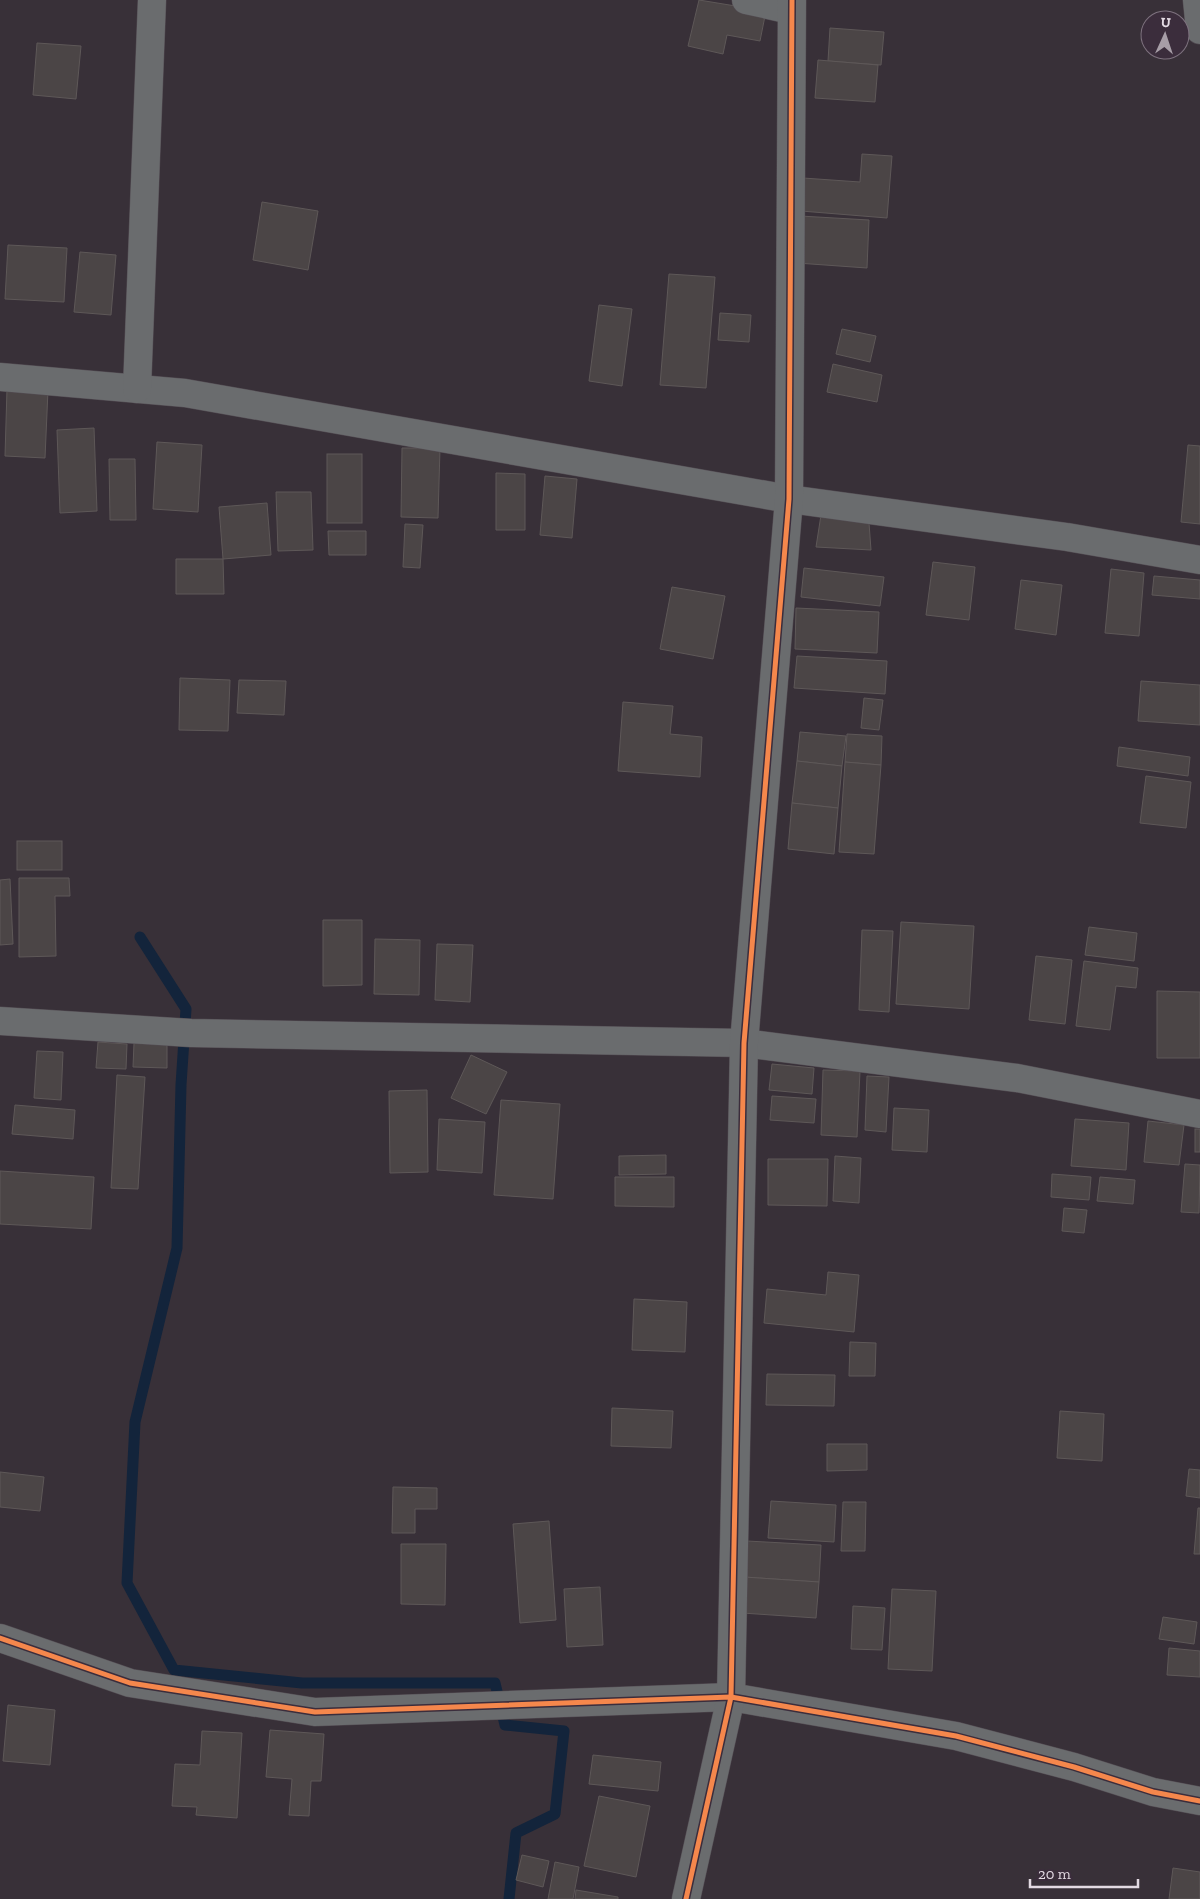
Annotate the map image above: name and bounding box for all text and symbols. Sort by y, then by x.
north arrow [1140,10,1190,60]
text: U [1160,14,1171,31]
scale bar [1030,1856,1138,1888]
text: 20 m [1038,1865,1071,1883]

